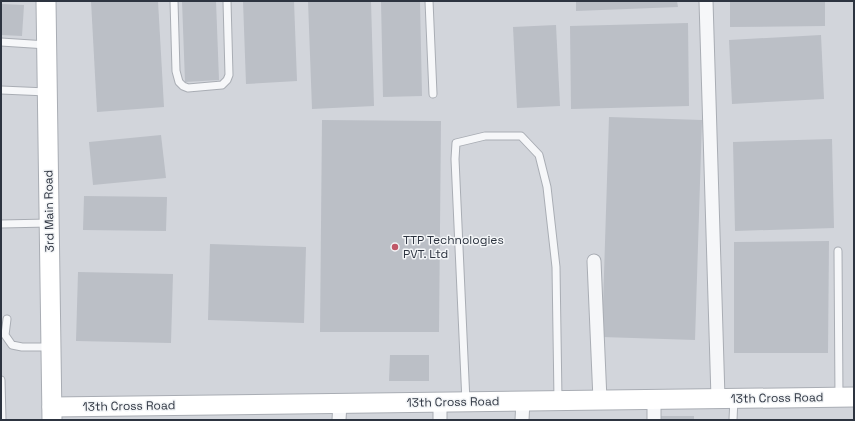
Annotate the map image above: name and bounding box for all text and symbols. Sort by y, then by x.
street label: 3rd Main Road [40,170,58,252]
place label: TTP Technologies PVT. Ltd [403,232,504,262]
marker: TTP Technologies PVT. Ltd [390,242,400,252]
street label: 13th Cross Road [730,389,824,407]
street label: 13th Cross Road [406,393,500,411]
street label: 13th Cross Road [82,397,176,415]

